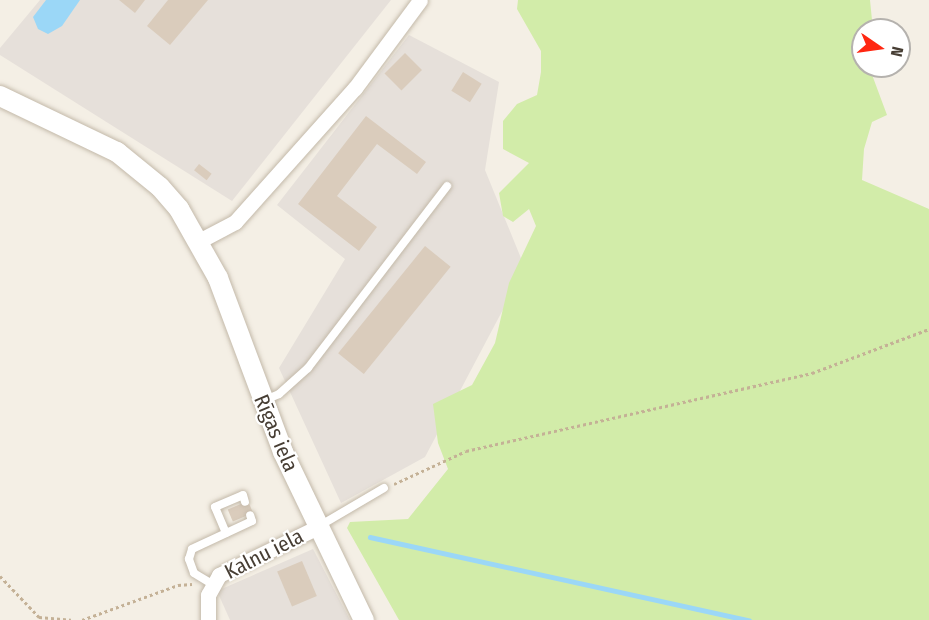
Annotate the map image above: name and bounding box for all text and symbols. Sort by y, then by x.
north arrow [851,18,911,78]
text: N [887,45,907,59]
street label: Rīgas iela [248,390,304,476]
street label: Kalnu iela [220,523,308,585]

